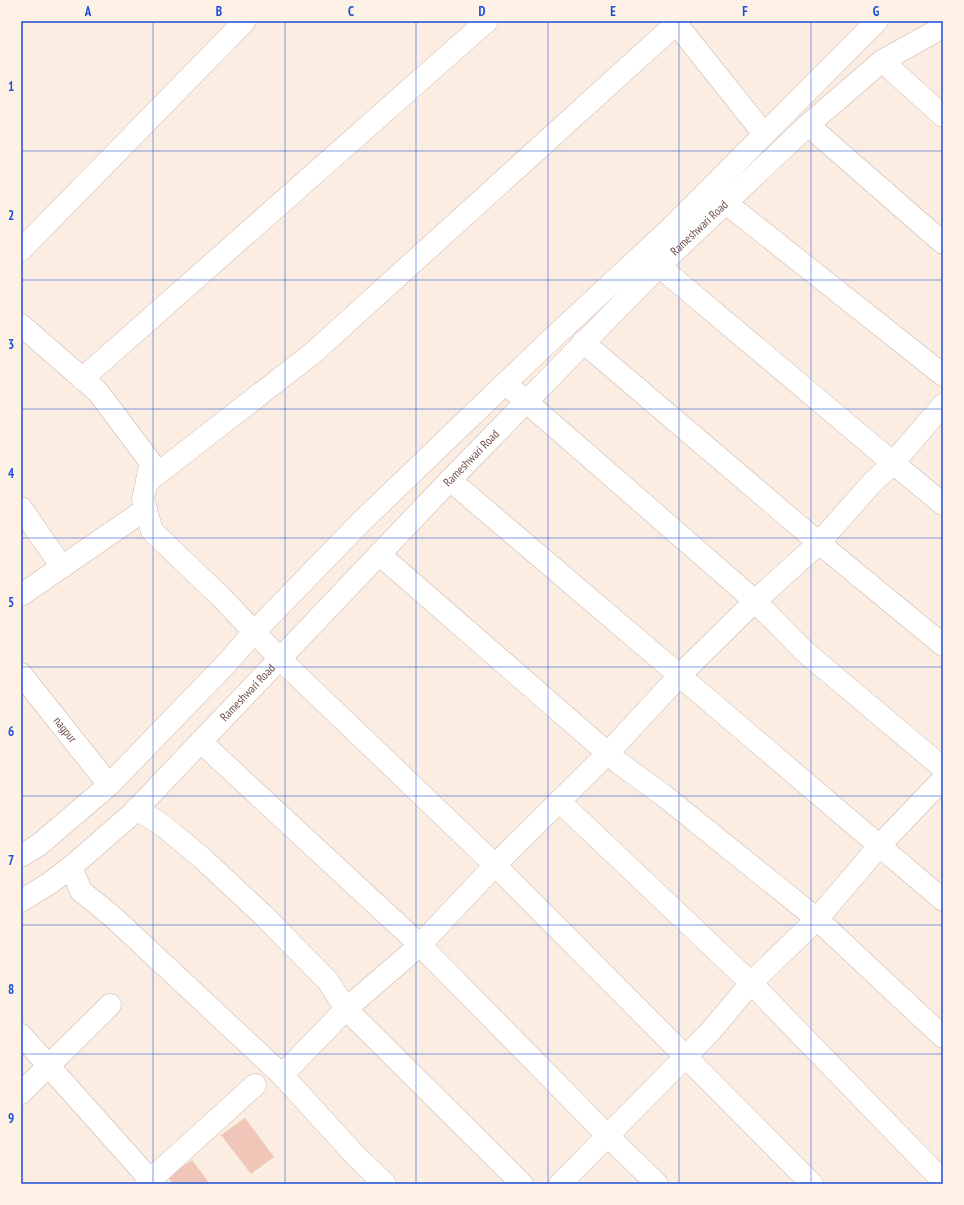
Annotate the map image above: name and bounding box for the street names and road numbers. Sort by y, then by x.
street label: Rameshwari Road [667,197,731,258]
street label: Rameshwari Road [440,426,502,489]
street label: Rameshwari Road [216,660,278,724]
street label: nagpur [51,713,81,746]

